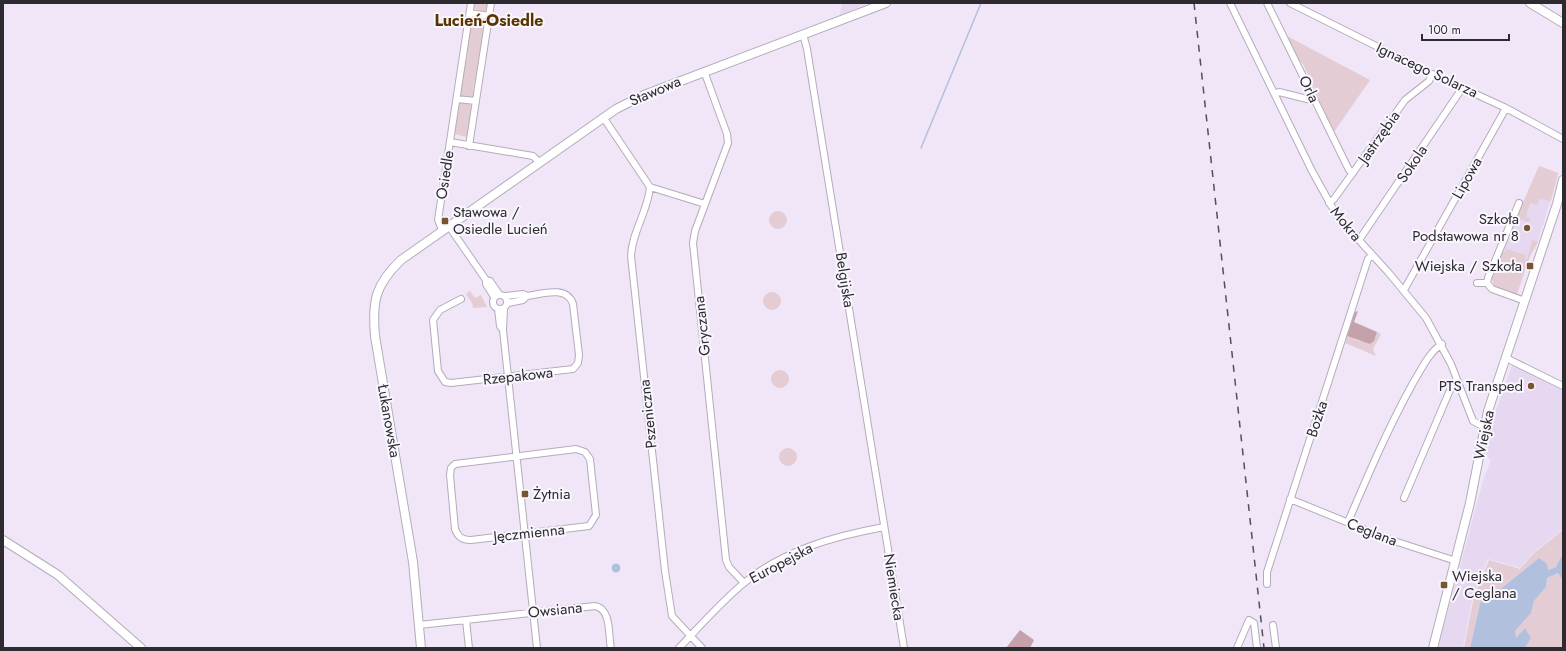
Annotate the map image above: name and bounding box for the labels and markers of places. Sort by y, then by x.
place label: Stawowa / Osiedle Lucień [453,201,548,240]
place label: Szkoła Podstawowa nr 8 [1412,208,1519,247]
marker: Stawowa / Osiedle Lucień [440,216,450,226]
marker: Szkoła Podstawowa nr 8 [1522,223,1532,233]
place label: Wiejska / Szkoła [1415,255,1522,277]
marker: Wiejska / Szkoła [1525,261,1535,271]
place label: PTS Transped [1439,375,1523,397]
marker: PTS Transped [1526,381,1536,391]
place label: Żytnia [533,483,570,505]
marker: Żytnia [520,489,530,499]
place label: Wiejska / Ceglana [1452,565,1517,604]
marker: Wiejska / Ceglana [1439,580,1449,590]

